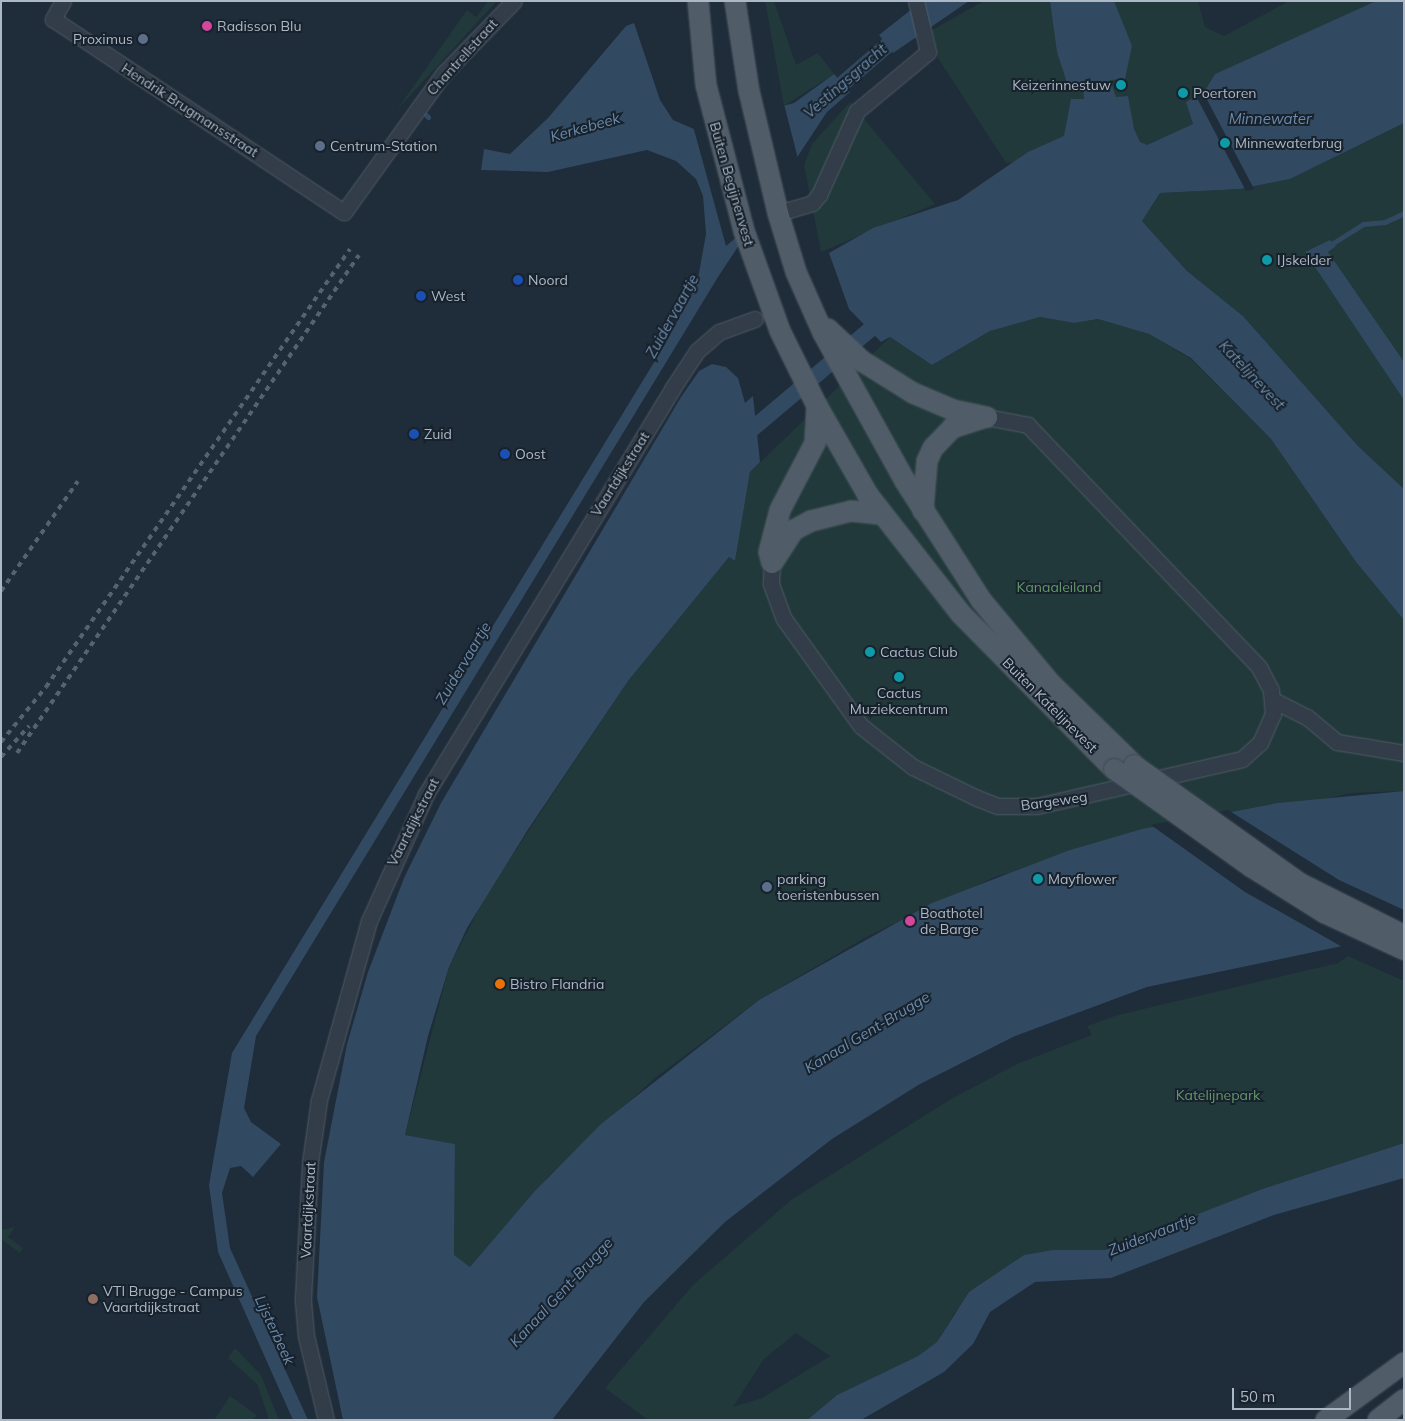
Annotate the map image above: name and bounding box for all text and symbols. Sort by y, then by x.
street label: Chantrellstraat [423,15,501,99]
place label: Radisson Blu [217,18,301,34]
marker: Radisson Blu [201,20,213,32]
place label: Proximus [73,31,133,47]
marker: Proximus [137,33,149,45]
water label: Vestingsgracht [800,40,890,122]
street label: Hendrik Brugmansstraat [118,59,262,161]
place label: Keizerinnestuw [1012,77,1111,93]
marker: Keizerinnestuw [1115,79,1127,91]
place label: Poertoren [1193,85,1256,101]
marker: Poertoren [1177,87,1189,99]
water label: Kerkebeek [548,108,622,146]
water label: Minnewater [1229,110,1311,128]
street label: Buiten Begijnenvest [706,120,758,248]
place label: Minnewaterbrug [1235,135,1342,151]
marker: Minnewaterbrug [1219,137,1231,149]
place label: Centrum-Station [330,138,437,154]
marker: Centrum-Station [314,140,326,152]
place label: IJskelder [1277,252,1331,268]
marker: IJskelder [1261,254,1273,266]
water label: Zuidervaartje [642,271,702,361]
place label: Noord [528,272,568,288]
marker: Noord [512,274,524,286]
place label: West [431,288,465,304]
marker: West [415,290,427,302]
water label: Katelijnevest [1215,337,1289,413]
place label: Zuid [424,426,452,442]
marker: Zuid [408,428,420,440]
street label: Vaartdijkstraat [587,429,653,519]
place label: Oost [515,446,546,462]
marker: Oost [499,448,511,460]
park label: Kanaaleiland [1017,579,1101,595]
water label: Zuidervaartje [431,619,495,707]
place label: Cactus Club [880,644,958,660]
marker: Cactus Club [864,646,876,658]
street label: Buiten Katelijnevest [999,654,1101,756]
marker: Cactus Muziekcentrum [893,671,905,683]
place label: Cactus Muziekcentrum [850,685,948,718]
street label: Vaartdijkstraat [384,775,442,869]
street label: Bargeweg [1020,788,1088,814]
place label: parking toeristenbussen [777,871,880,904]
place label: Mayflower [1048,871,1117,887]
marker: Mayflower [1032,873,1044,885]
marker: parking toeristenbussen [761,881,773,893]
place label: Boathotel de Barge [920,905,983,938]
marker: Boathotel de Barge [904,915,916,927]
place label: Bistro Flandria [510,976,604,992]
marker: Bistro Flandria [494,978,506,990]
water label: Kanaal Gent-Brugge [801,988,933,1076]
park label: Katelijnepark [1176,1087,1260,1103]
street label: Vaartdijkstraat [297,1161,319,1259]
water label: Zuidervaartje [1106,1209,1198,1259]
water label: Kanaal Gent-Brugge [506,1234,616,1350]
place label: VTI Brugge - Campus Vaartdijkstraat [103,1283,243,1315]
water label: Lijsterbeek [251,1292,299,1368]
marker: VTI Brugge - Campus Vaartdijkstraat [87,1293,99,1305]
scale bar [1235,1378,1354,1410]
text: 50 m [1240,1387,1275,1406]

